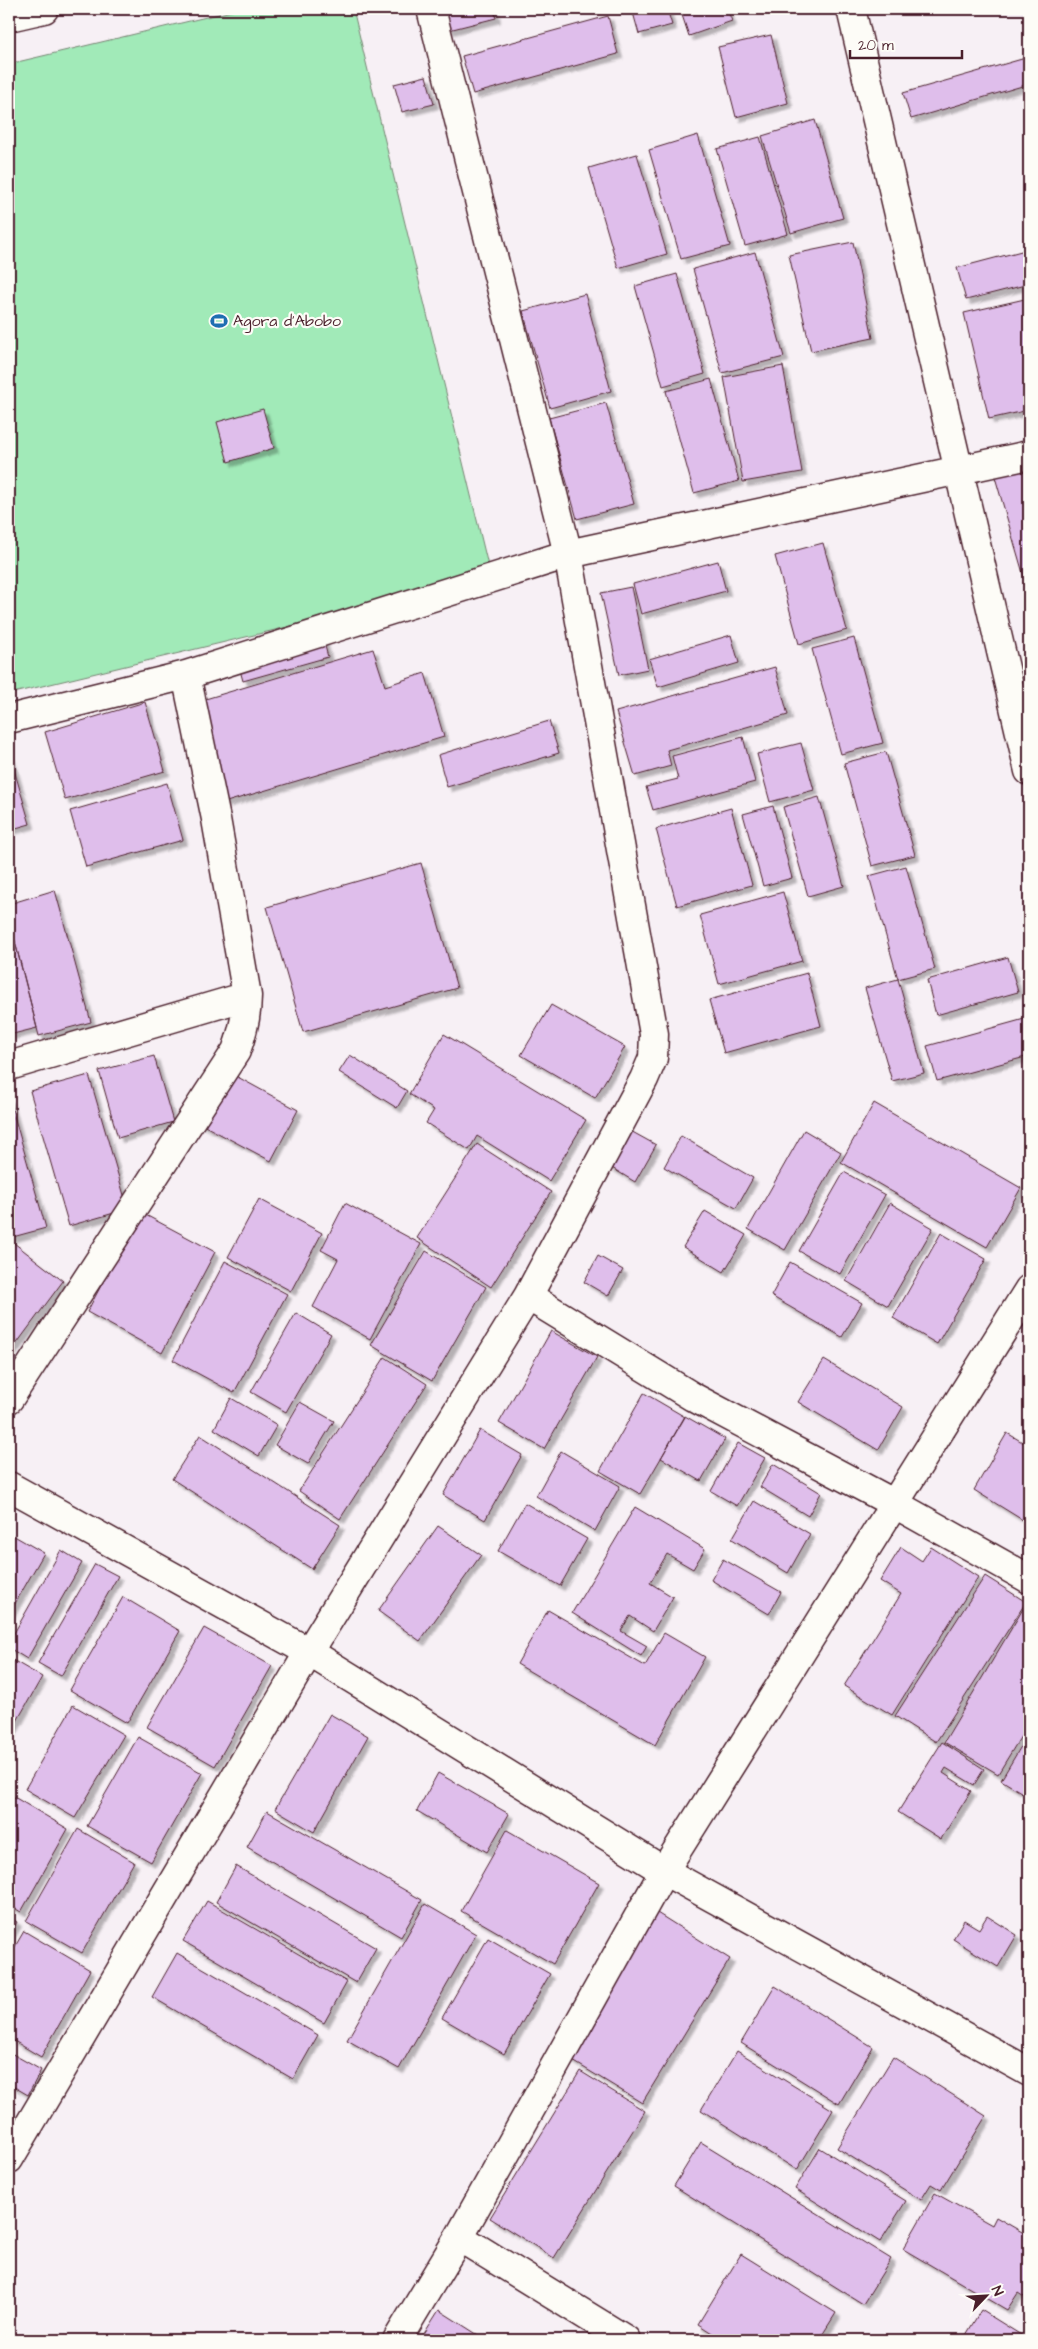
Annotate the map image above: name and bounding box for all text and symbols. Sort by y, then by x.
scale bar [850,28,963,60]
text: 20 m [858,35,894,56]
place label: Agora d'Abobo [233,310,341,333]
sports icon: Agora d'Abobo [209,311,229,331]
north arrow [960,2272,1010,2322]
text: N [986,2283,1008,2299]

